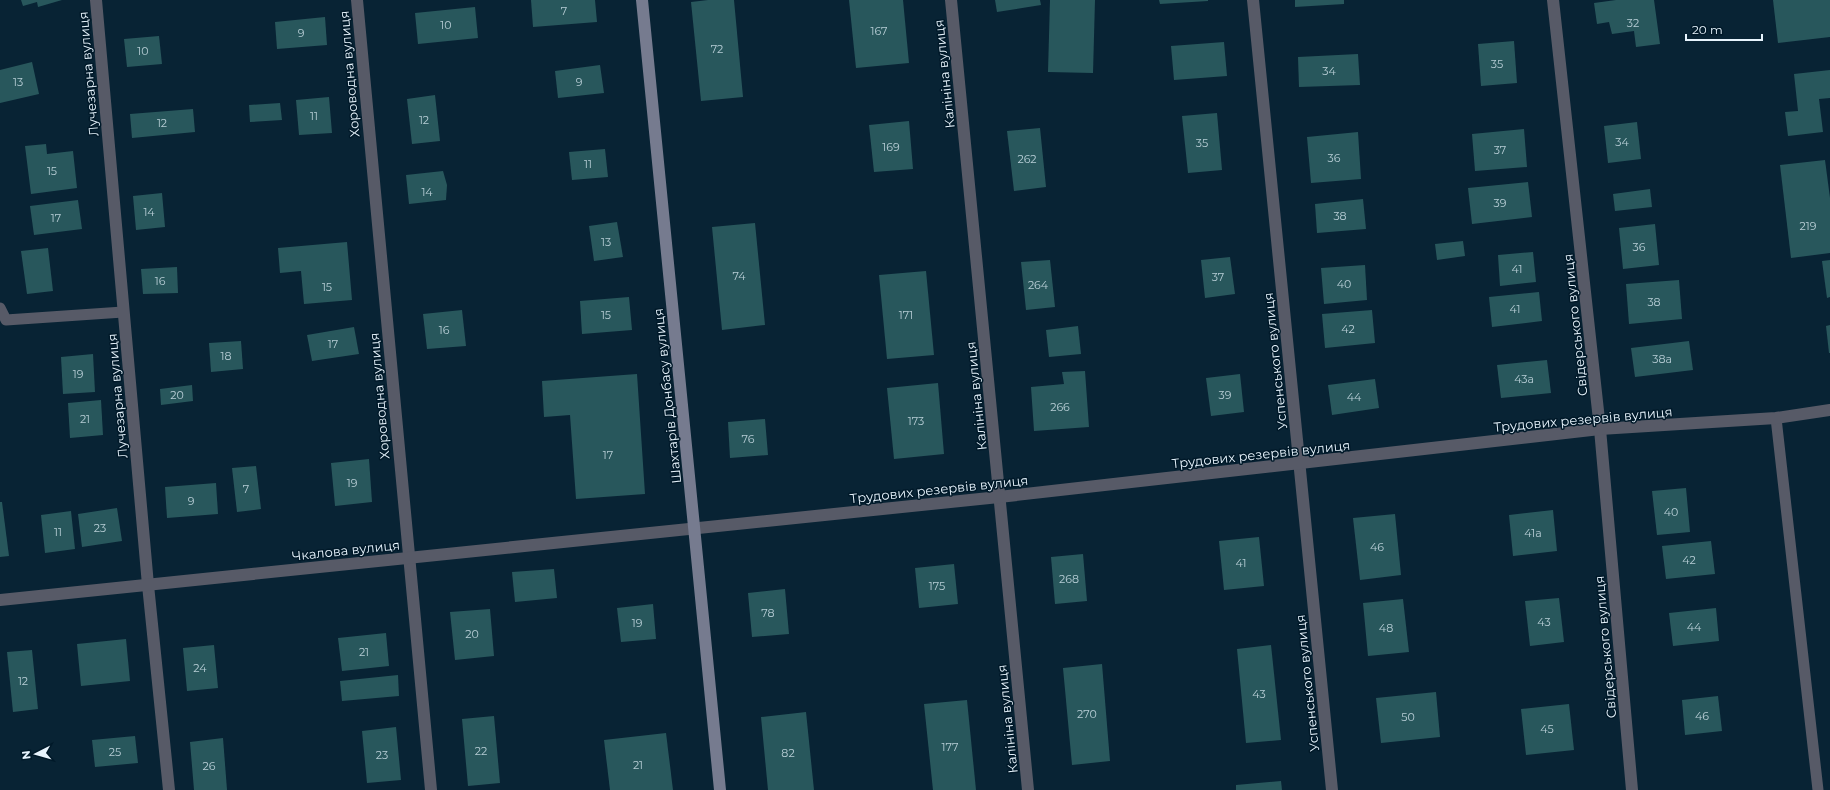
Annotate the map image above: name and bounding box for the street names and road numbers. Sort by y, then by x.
street label: Хороводна вулиця [336,10,362,138]
street label: Лучезарна вулиця [75,11,101,137]
street label: Калініна вулиця [930,19,958,129]
street label: Свідерського вулиця [1560,253,1590,397]
street label: Успенського вулиця [1260,292,1290,430]
street label: Шахтарів Донбасу вулиця [650,308,684,484]
street label: Хороводна вулиця [366,332,392,460]
street label: Лучезарна вулиця [104,333,130,459]
street label: Калініна вулиця [962,341,990,451]
street label: Трудових резервів вулиця [1493,403,1673,435]
street label: Трудових резервів вулиця [1171,437,1351,471]
street label: Трудових резервів вулиця [849,472,1029,506]
street label: Чкалова вулиця [291,536,401,564]
street label: Свідерського вулиця [1591,575,1619,719]
street label: Успенського вулиця [1292,614,1322,752]
street label: Калініна вулиця [993,664,1021,774]

